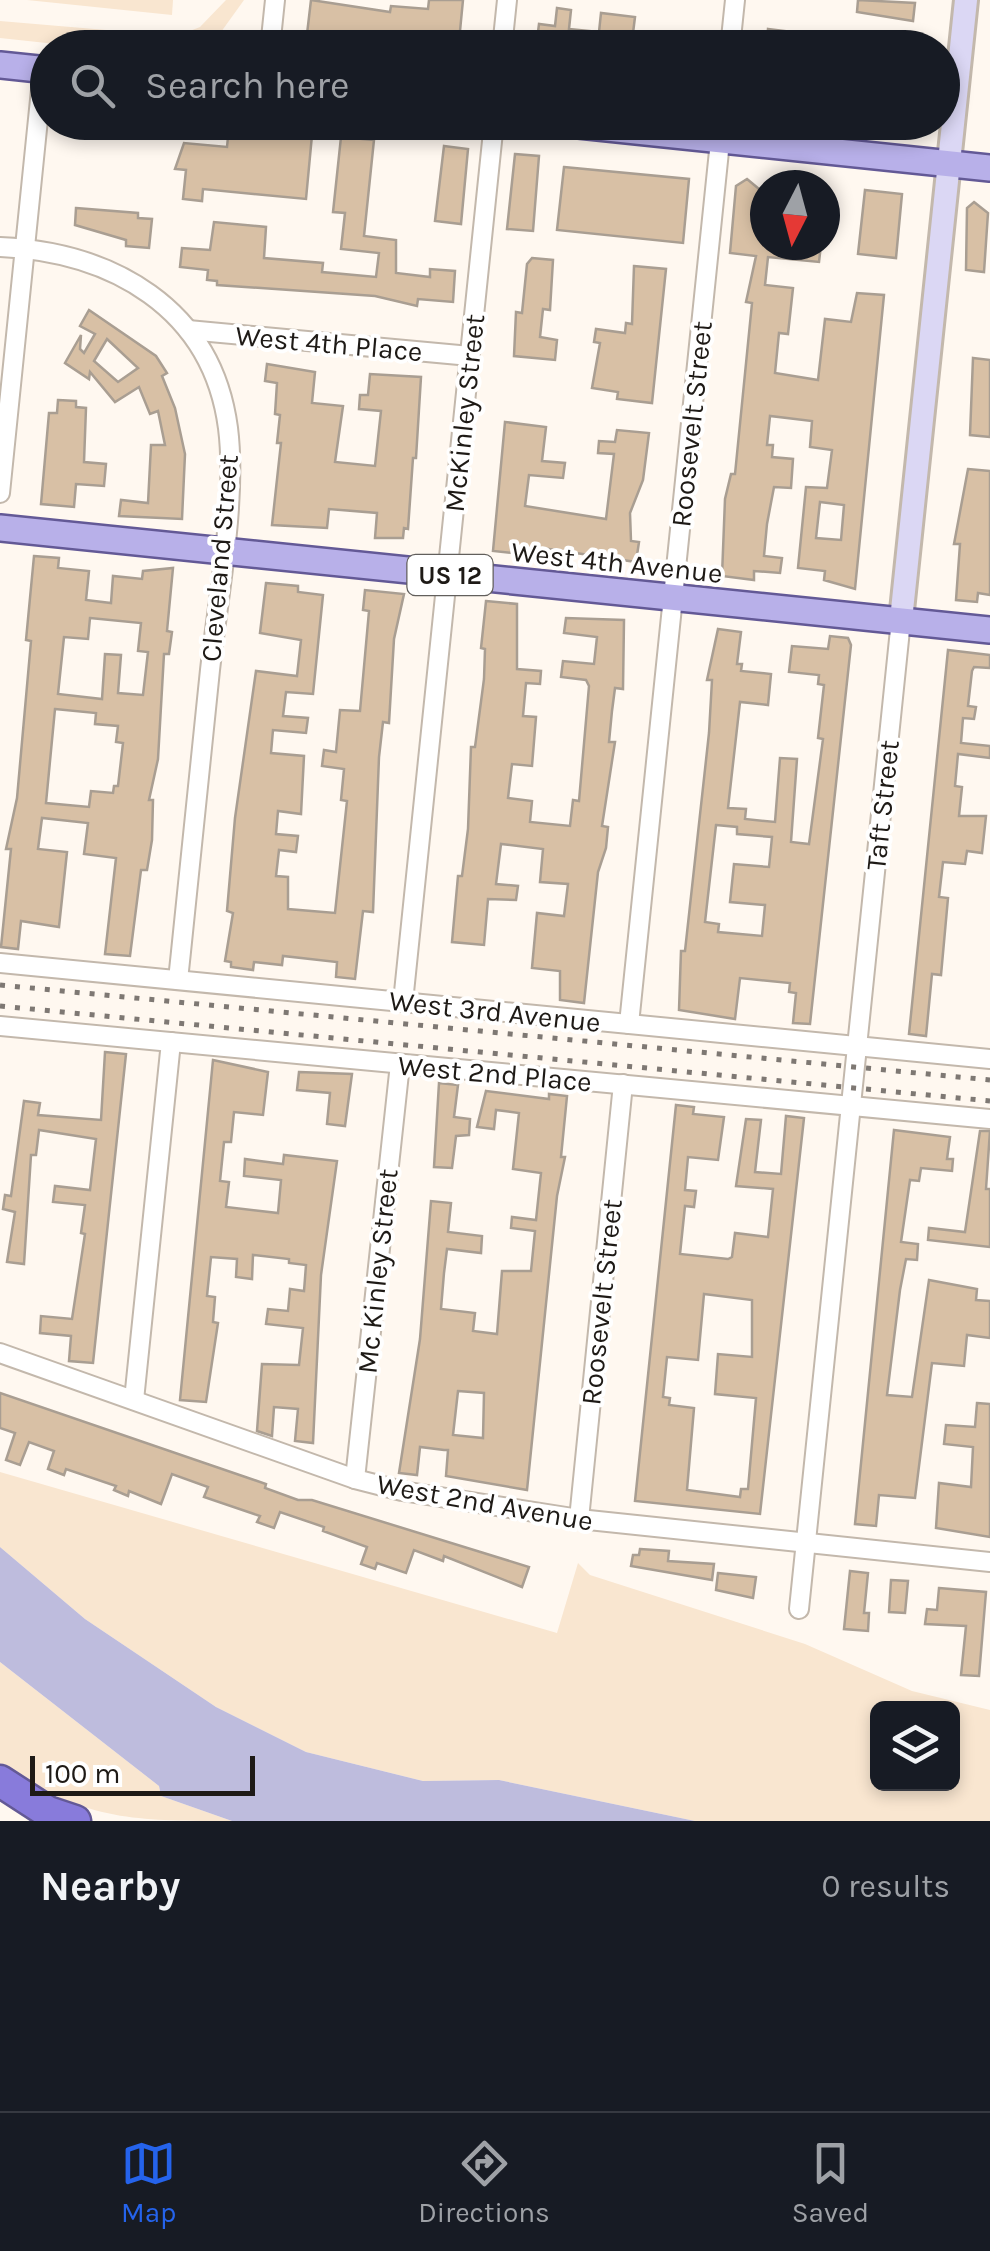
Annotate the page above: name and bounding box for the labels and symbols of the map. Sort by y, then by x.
north arrow [750,170,840,260]
street label: McKinley Street [438,312,491,514]
street label: West 4th Place [234,319,424,368]
street label: Roosevelt Street [664,319,719,529]
street label: Cleveland Street [194,453,245,663]
street label: West 4th Avenue [510,535,724,590]
road number: US 12 [408,555,492,595]
street label: Taft Street [859,738,906,872]
street label: West 3rd Avenue [388,984,602,1039]
street label: West 2nd Place [397,1049,593,1098]
street label: Mc Kinley Street [350,1167,405,1375]
street label: Roosevelt Street [574,1197,629,1407]
street label: West 2nd Avenue [374,1467,596,1538]
scale bar [30,1751,255,1796]

